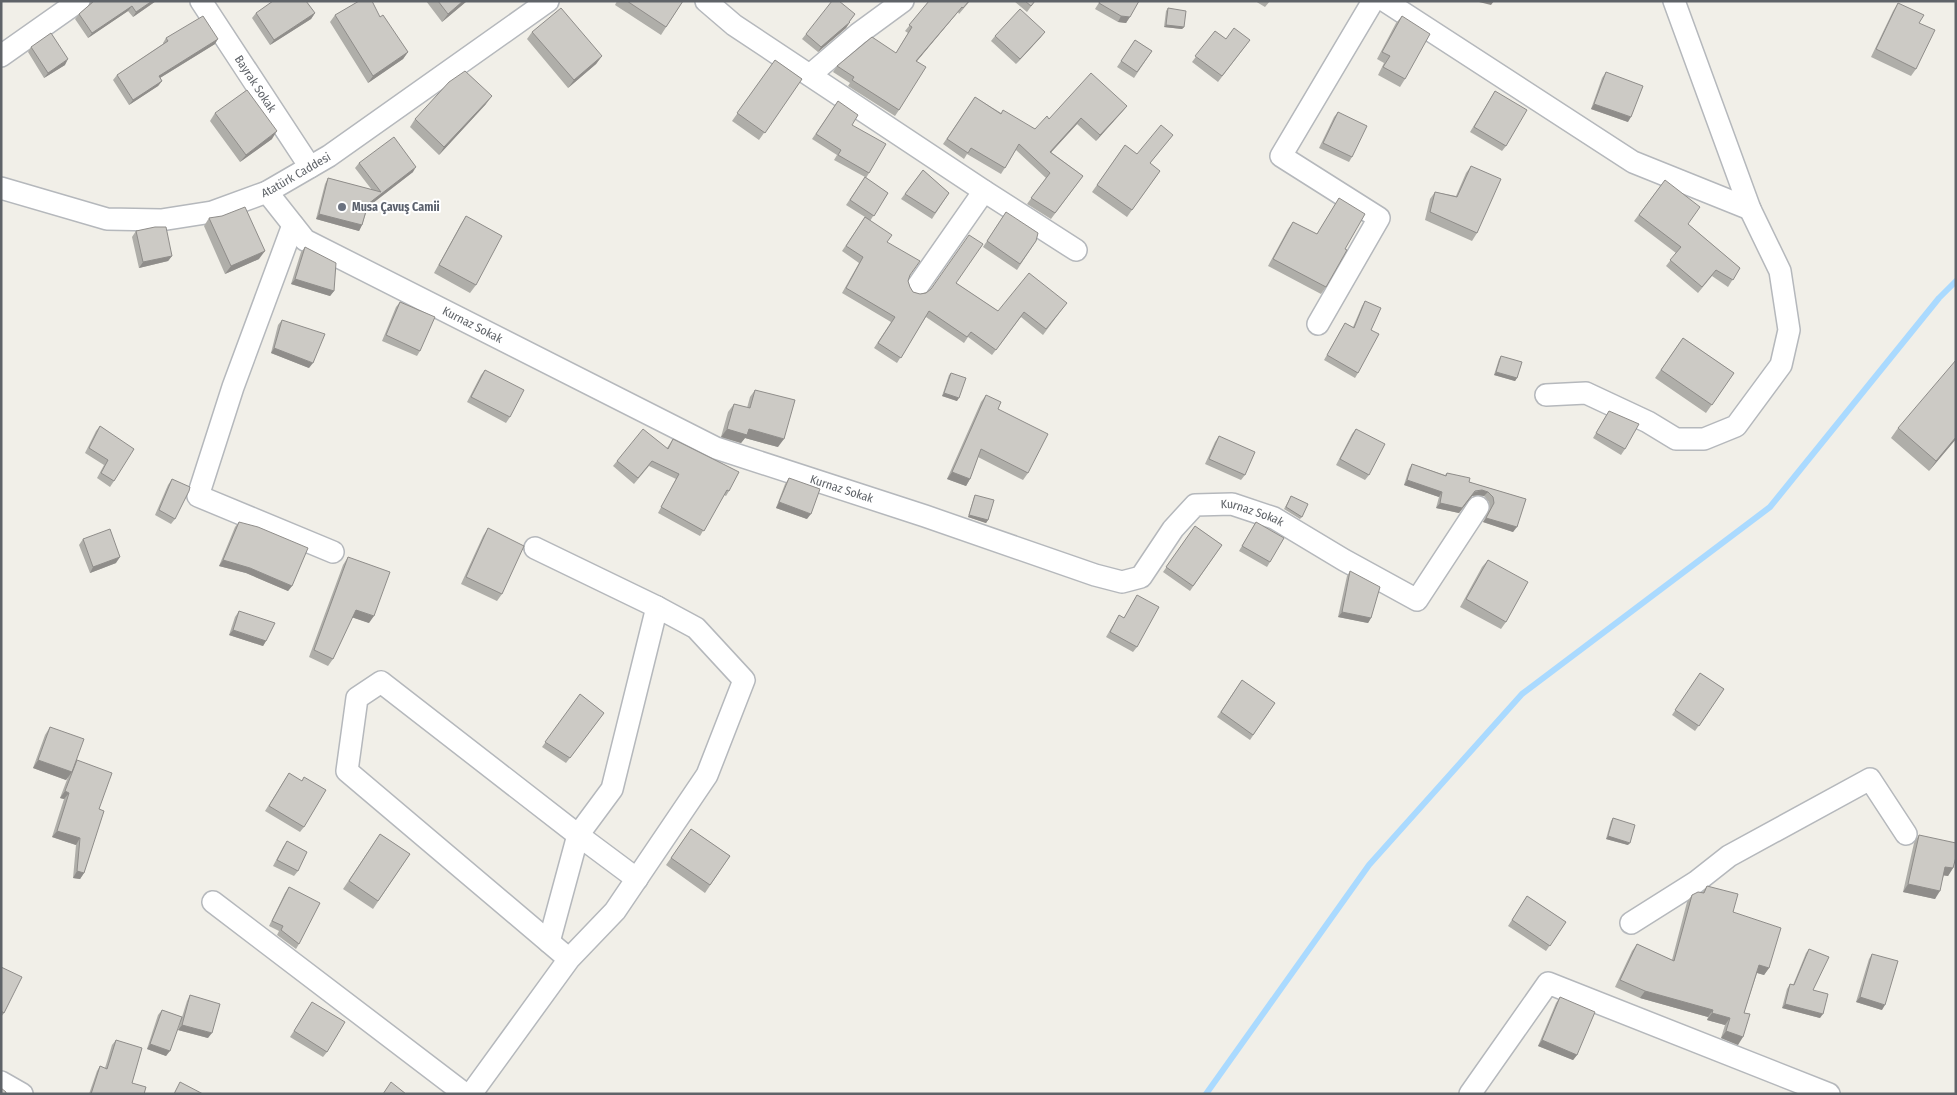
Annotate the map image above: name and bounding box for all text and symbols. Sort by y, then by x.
street label: Bayrak Sokak [232,53,279,115]
street label: Atatürk Caddesi [259,150,333,200]
place label: Musa Çavuş Camii [352,200,440,215]
marker: Musa Çavuş Camii [336,201,348,213]
street label: Kurnaz Sokak [440,304,505,346]
street label: Kurnaz Sokak [808,472,875,506]
street label: Kurnaz Sokak [1221,497,1287,529]

